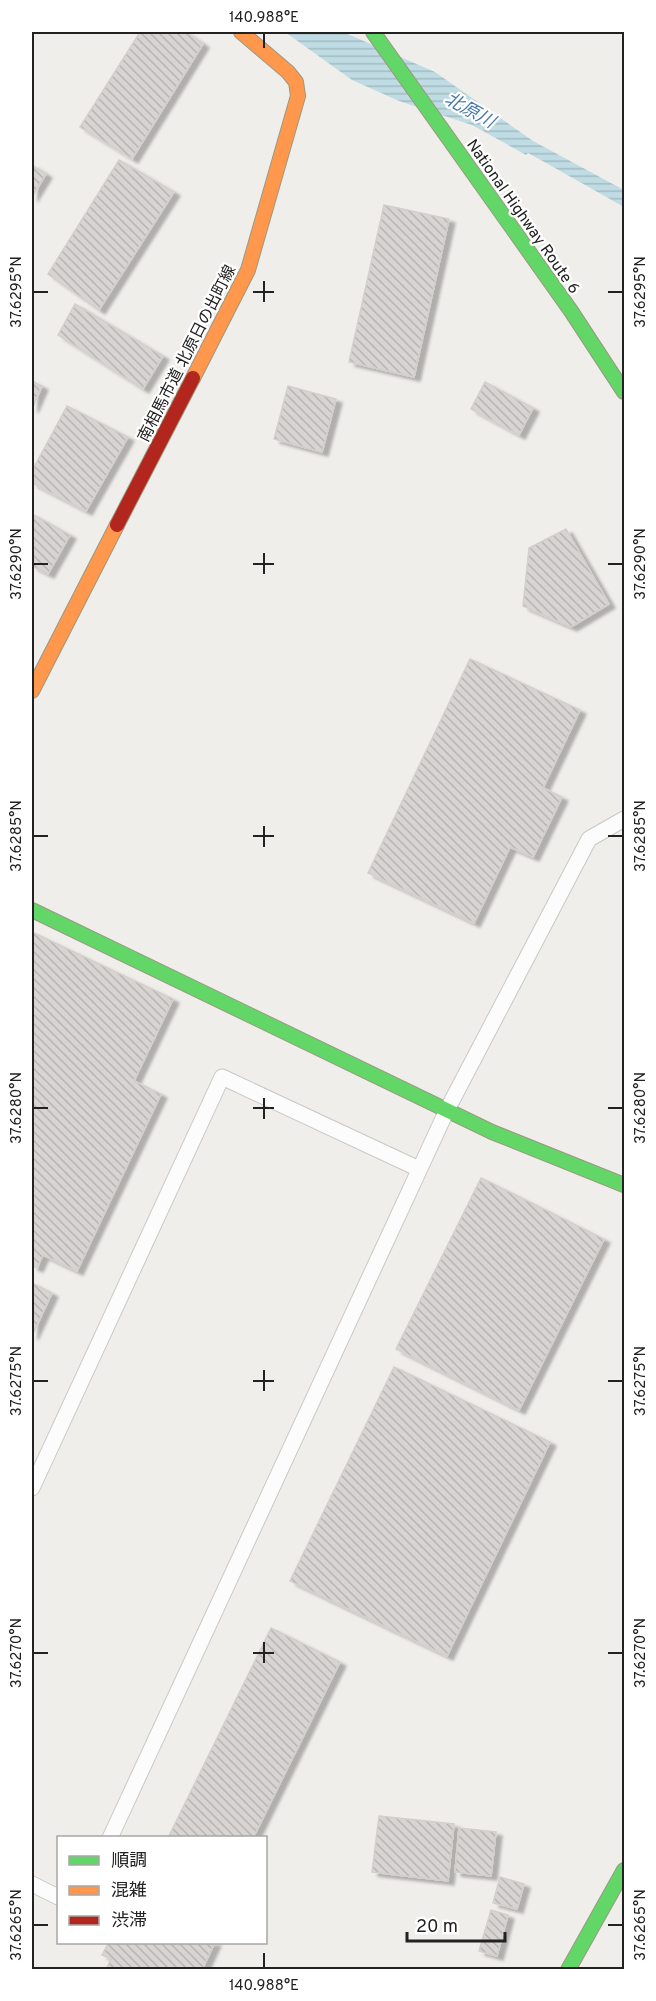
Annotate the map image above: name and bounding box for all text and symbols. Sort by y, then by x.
text: 140.988°E [229,9,299,28]
water label: 北原川 [440,88,500,135]
street label: National Highway Route 6 [461,136,583,298]
text: 37.6295°N [8,256,27,328]
text: 37.6295°N [632,256,651,328]
street label: 南相馬市道 北原日の出町線 [134,262,241,446]
text: 37.6290°N [8,528,27,600]
text: 37.6290°N [632,528,651,600]
text: 37.6285°N [8,800,27,872]
text: 37.6285°N [632,800,651,872]
text: 37.6280°N [8,1072,27,1144]
text: 37.6280°N [632,1072,651,1144]
text: 37.6275°N [8,1346,27,1416]
text: 37.6275°N [632,1346,651,1416]
text: 37.6270°N [8,1618,27,1688]
text: 37.6270°N [632,1618,651,1688]
legend [57,1836,267,1944]
text: 順調 [111,1850,147,1873]
text: 混雑 [111,1880,147,1903]
text: 37.6265°N [8,1889,27,1961]
text: 37.6265°N [632,1889,651,1961]
scale bar [407,1905,504,1943]
text: 渋滞 [111,1910,147,1933]
text: 20 m [416,1916,458,1939]
text: 140.988°E [229,1977,299,1996]

